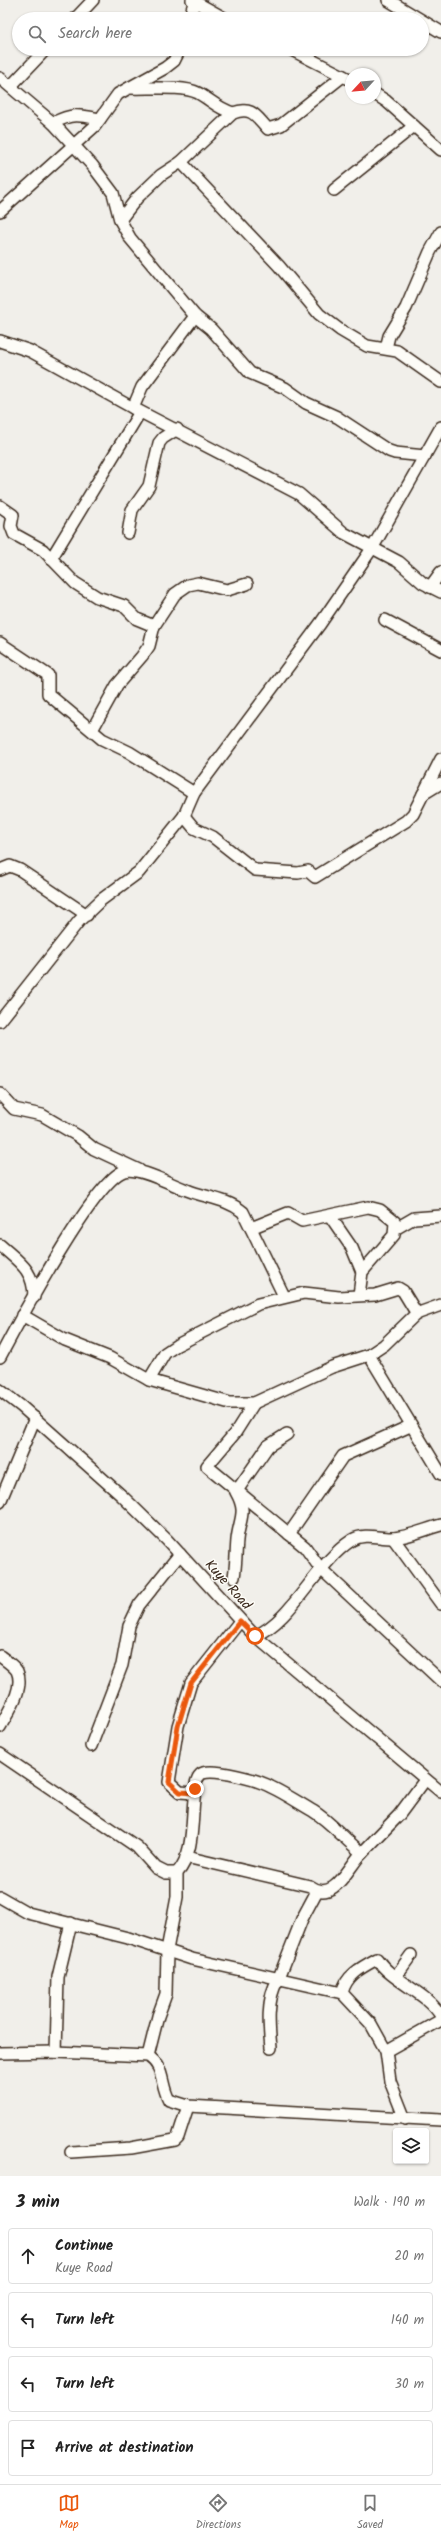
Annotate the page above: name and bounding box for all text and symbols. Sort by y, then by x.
search box [12,12,429,56]
text: Search here [58,22,132,46]
icon: search [26,23,48,45]
north arrow [345,68,381,104]
street label: Kuye Road [199,1555,257,1616]
route start [246,1627,264,1645]
route end [186,1780,204,1798]
map controls [393,2128,429,2164]
button: layers [393,2128,429,2164]
text: 3 min [16,2189,60,2216]
text: Walk · 190 m [353,2192,425,2213]
text: Continue [55,2234,113,2258]
icon: ahead [17,2245,39,2267]
text: 20 m [394,2246,424,2267]
text: Kuye Road [55,2258,112,2279]
text: Turn left [55,2308,115,2332]
icon: left [17,2309,39,2331]
text: 140 m [391,2310,424,2331]
text: Turn left [55,2372,115,2396]
icon: left [17,2373,39,2395]
text: 30 m [395,2374,424,2395]
text: Arrive at destination [55,2436,194,2460]
icon: arrive [17,2437,39,2459]
tab: Map [58,2492,80,2534]
tab: Directions [196,2492,241,2534]
tab: Saved [357,2492,383,2534]

